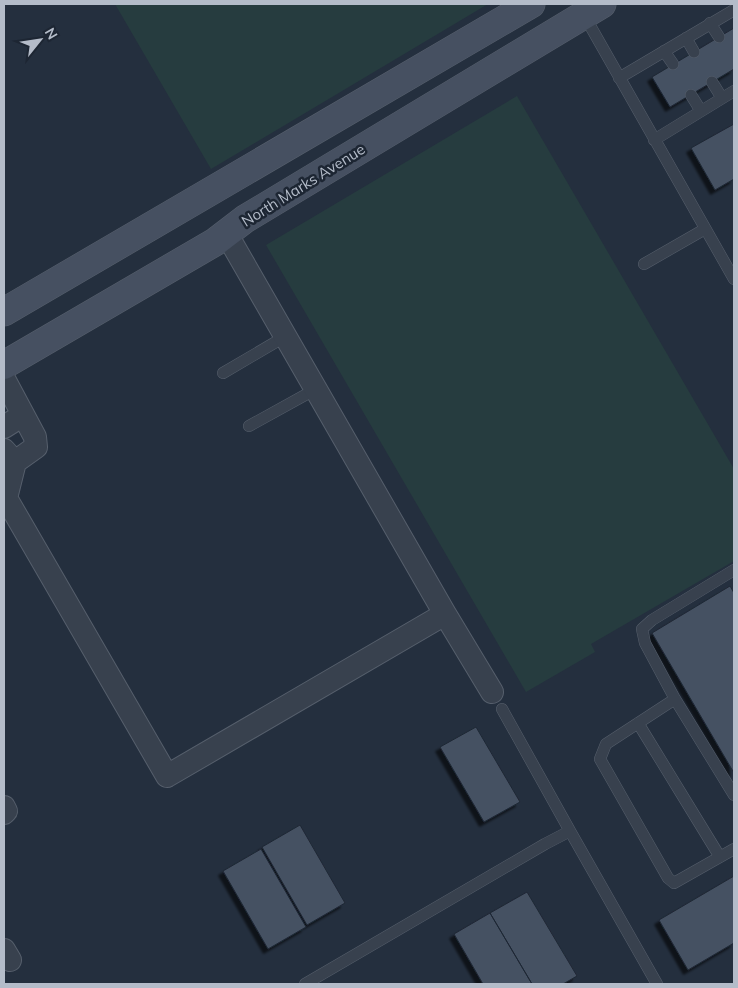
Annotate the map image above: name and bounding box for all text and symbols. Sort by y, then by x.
north arrow [15,15,65,65]
text: N [41,24,62,43]
street label: North Marks Avenue [238,139,368,231]

